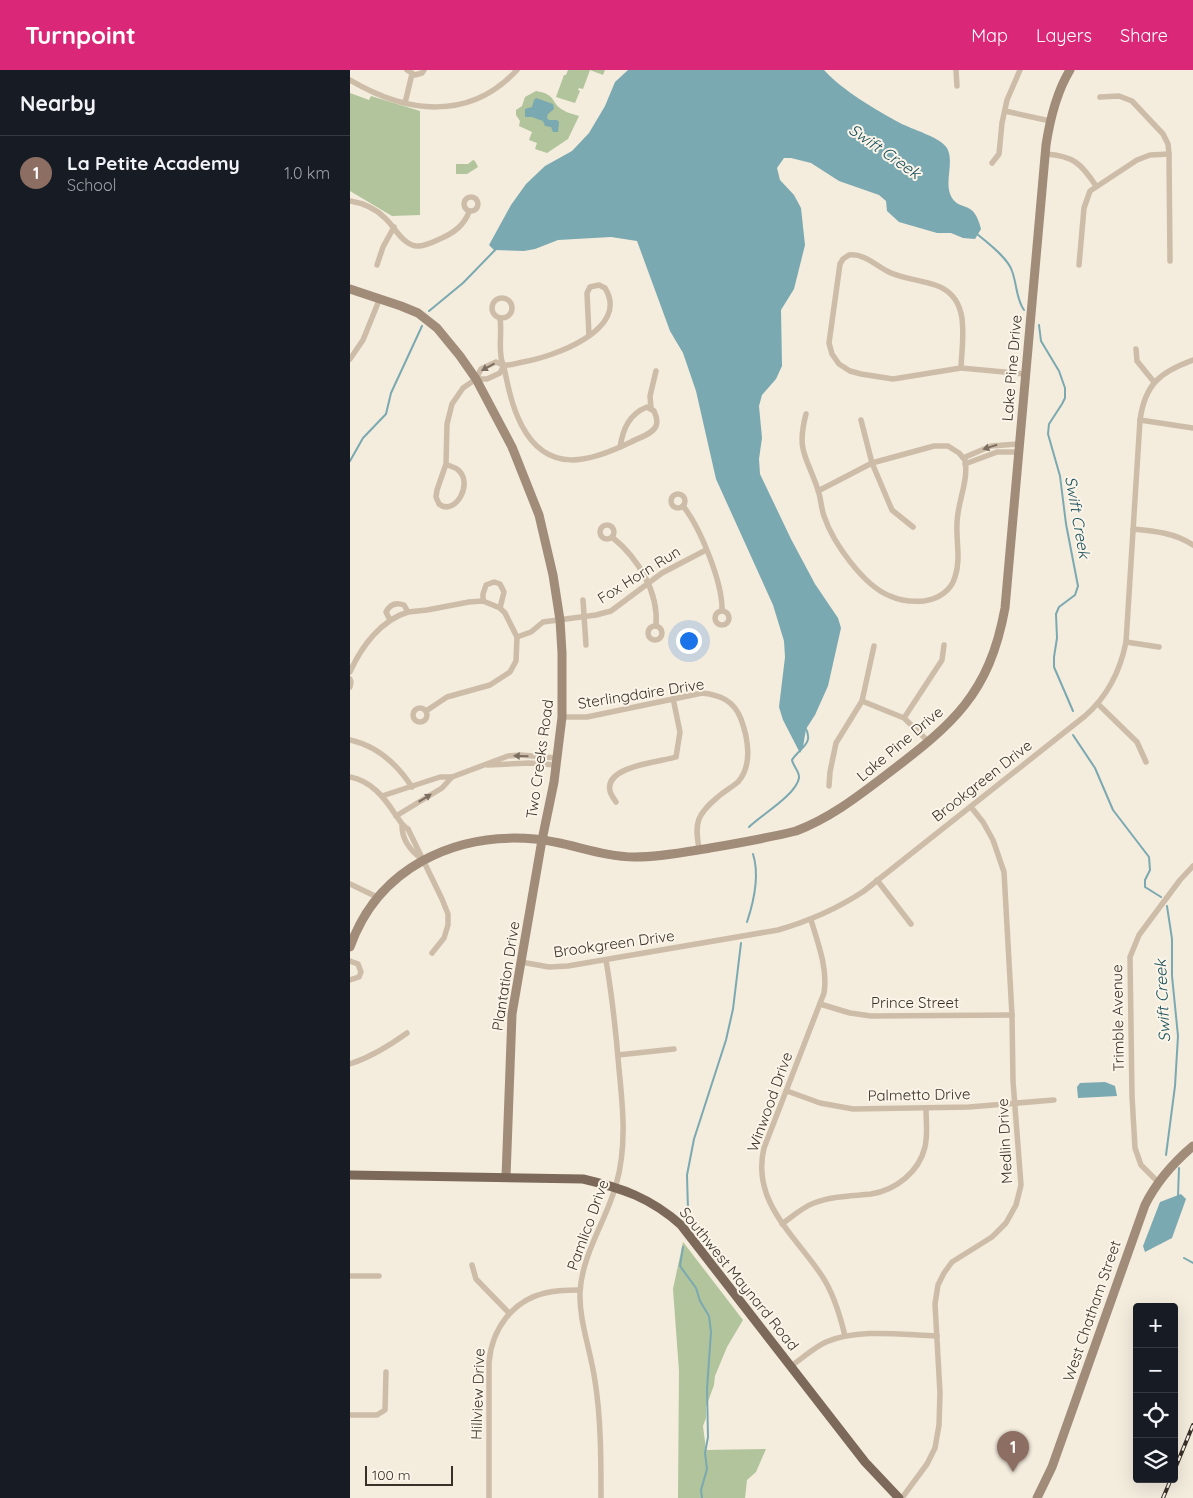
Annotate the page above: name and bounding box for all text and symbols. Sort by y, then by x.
text: Turnpoint [25,20,136,50]
text: Map [971,24,1008,47]
text: Layers [1036,24,1092,47]
text: Share [1120,24,1168,47]
text: Nearby [20,90,96,116]
water label: Swift Creek [845,119,926,184]
text: La Petite Academy [67,151,240,175]
text: 1 [33,163,39,183]
text: 1.0 km [284,163,330,183]
text: School [67,175,116,195]
street label: Lake Pine Drive [997,314,1026,422]
one-way arrow [480,363,495,371]
one-way arrow [983,444,998,452]
water label: Swift Creek [1061,474,1095,561]
street label: Fox Horn Run [594,542,684,608]
your location [676,628,702,654]
street label: Sterlingdaire Drive [576,674,705,713]
street label: Two Creeks Road [522,698,557,820]
street label: Lake Pine Drive [853,702,947,785]
street label: Brookgreen Drive [928,736,1036,826]
one-way arrow [512,751,528,759]
one-way arrow [419,793,432,802]
street label: Plantation Drive [487,920,524,1032]
street label: Brookgreen Drive [552,926,676,961]
water label: Swift Creek [1150,958,1174,1043]
street label: Trimble Avenue [1107,964,1128,1072]
street label: Prince Street [871,993,959,1012]
street label: Winwood Drive [743,1049,796,1154]
street label: Palmetto Drive [867,1084,971,1105]
street label: Medlin Drive [993,1098,1016,1184]
street label: Pamlico Drive [562,1177,613,1273]
street label: Southwest Maynard Road [676,1203,803,1354]
street label: West Chatham Street [1058,1238,1125,1384]
map controls [1133,1303,1178,1483]
button: + [1133,1303,1178,1348]
street label: Hillview Drive [466,1348,489,1440]
button: − [1133,1348,1178,1393]
button: locate [1133,1393,1178,1438]
pin: 1 [997,1431,1029,1472]
button: layers [1133,1438,1178,1483]
scale bar [365,1463,452,1486]
text: 100 m [372,1466,410,1484]

